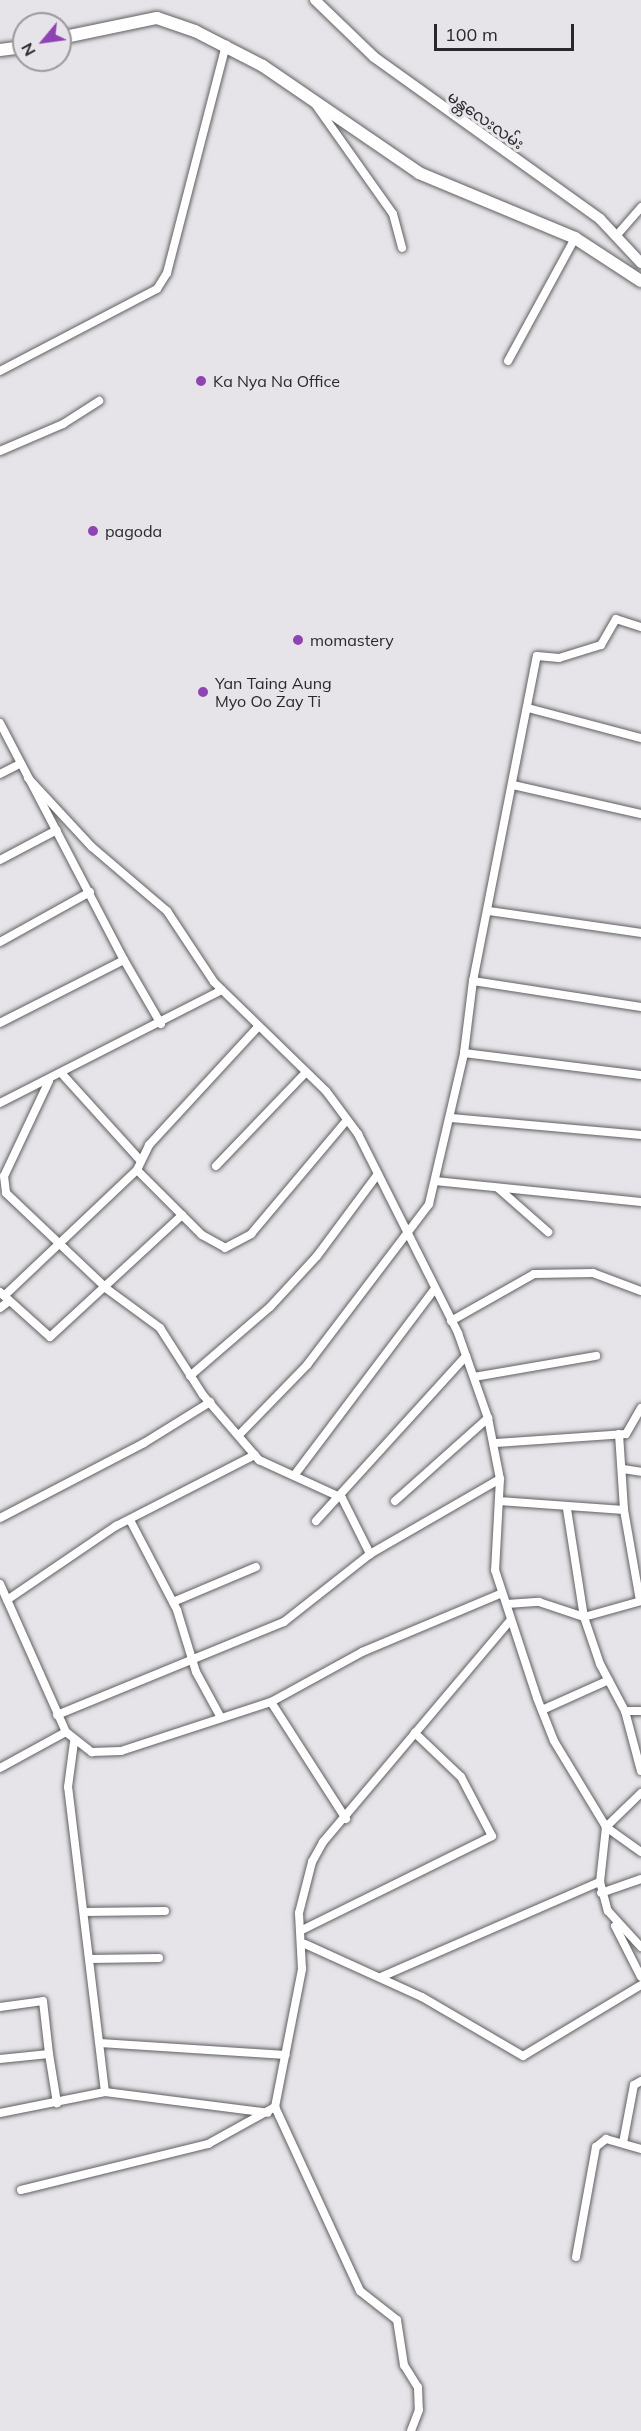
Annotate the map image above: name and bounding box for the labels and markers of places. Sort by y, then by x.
place label: Ka Nya Na Office [213,371,340,391]
marker: Ka Nya Na Office [194,374,208,388]
place label: pagoda [105,521,162,541]
marker: pagoda [86,524,100,538]
place label: momastery [310,630,394,650]
marker: momastery [291,633,305,647]
place label: Yan Taing Aung Myo Oo Zay Ti [215,673,332,711]
marker: Yan Taing Aung Myo Oo Zay Ti [196,685,210,699]

